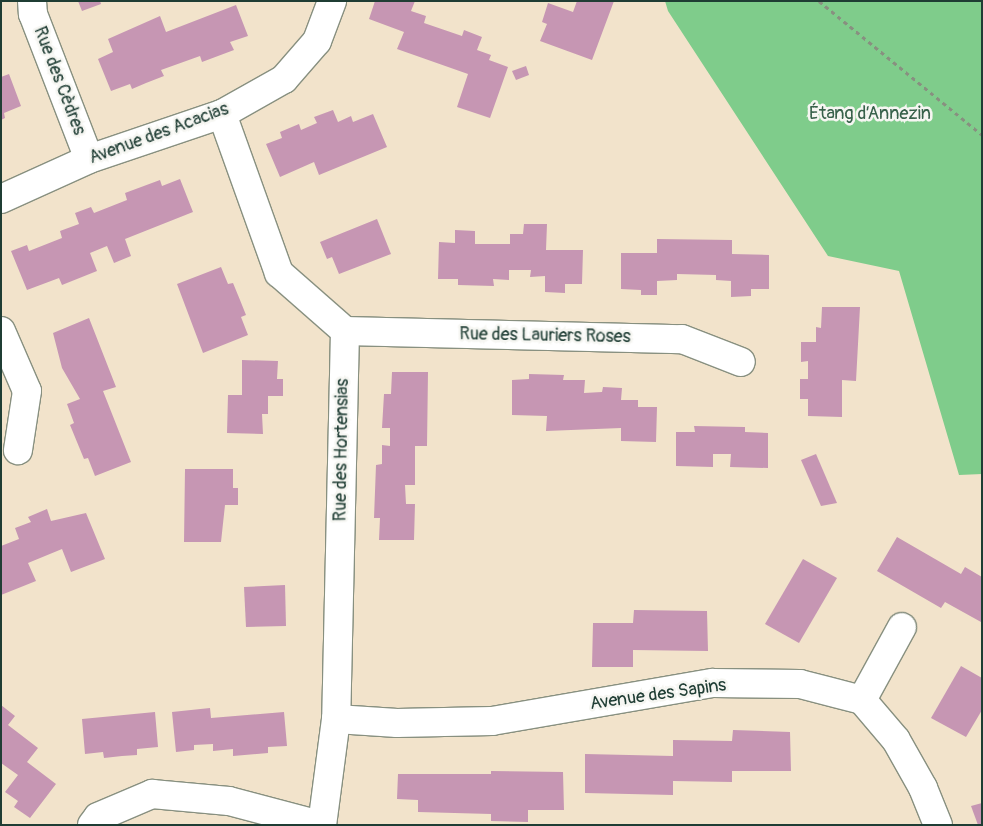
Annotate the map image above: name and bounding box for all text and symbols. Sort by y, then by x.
street label: Rue des Cèdres [28,24,90,138]
street label: Avenue des Acacias [86,99,232,169]
park label: Étang d’Annezin [809,103,931,125]
street label: Rue des Lauriers Roses [459,324,631,348]
street label: Rue des Hortensias [330,378,354,522]
street label: Avenue des Sapins [589,675,727,715]

